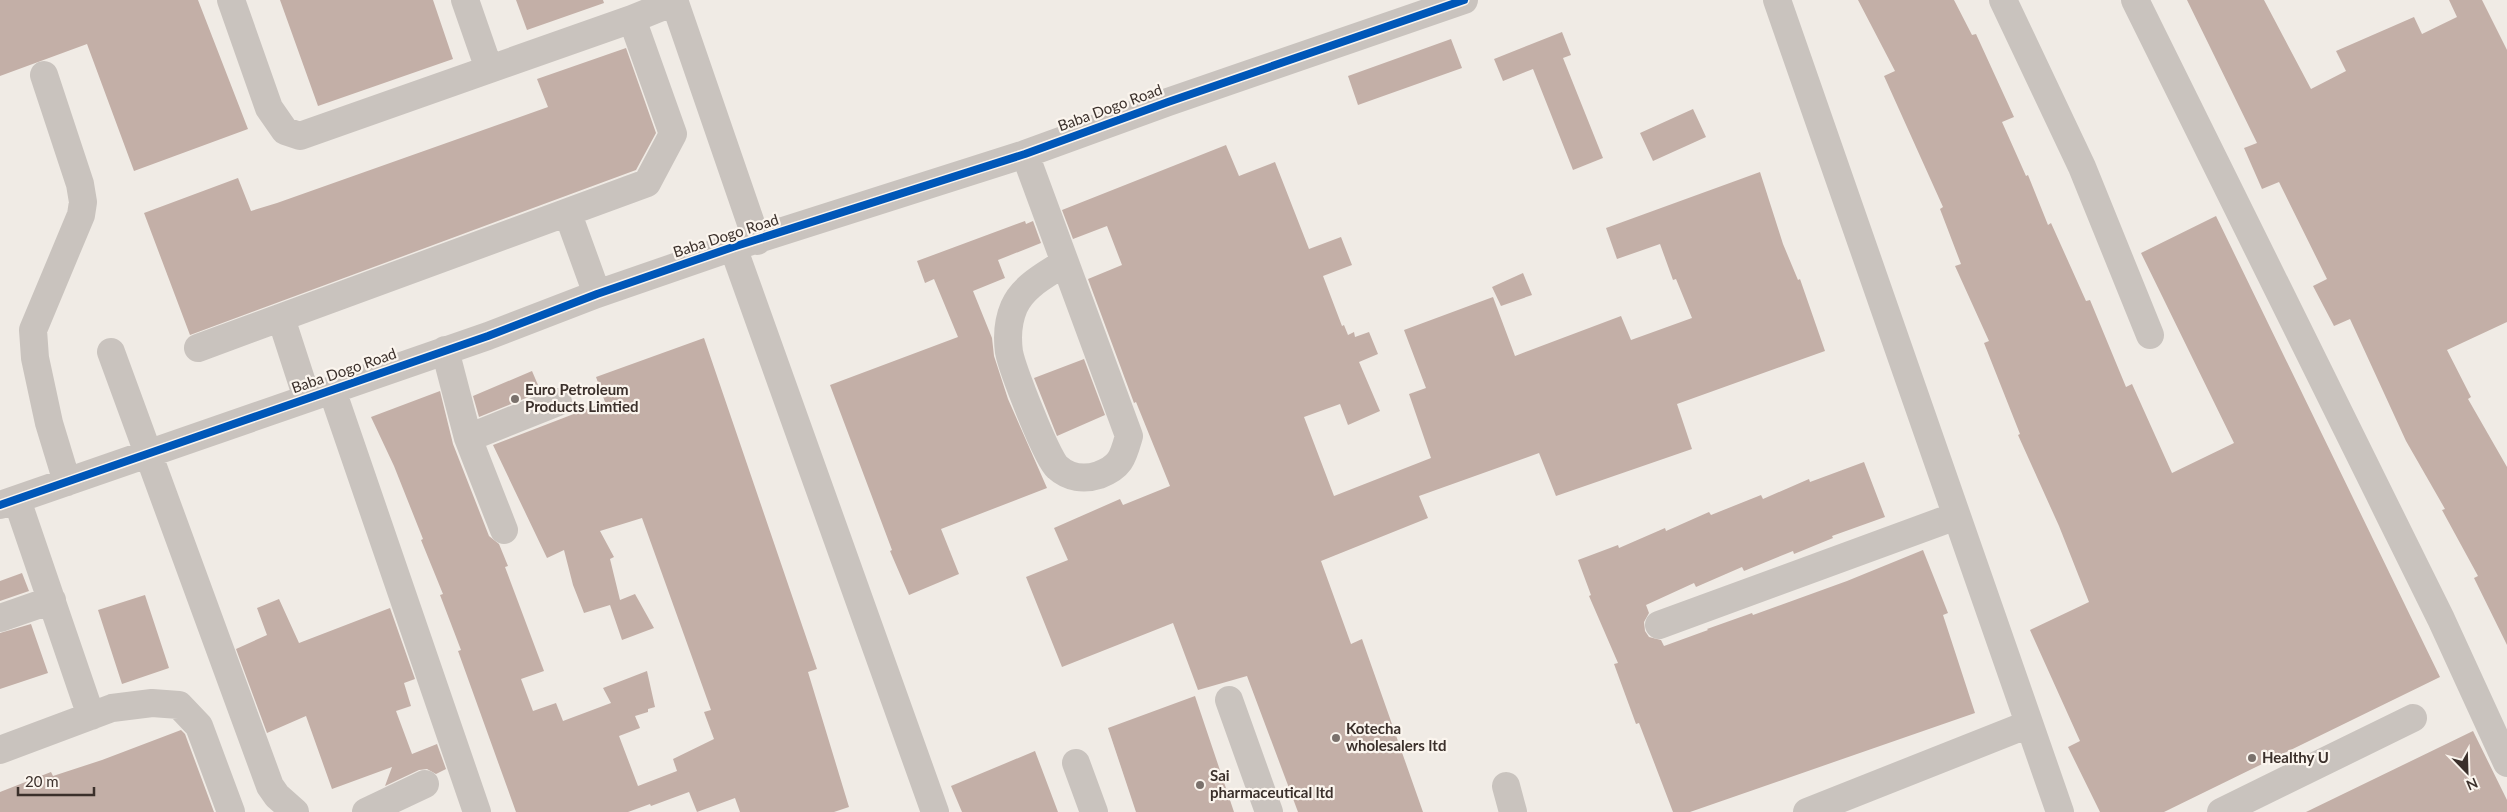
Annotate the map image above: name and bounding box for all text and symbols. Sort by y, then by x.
street label: Baba Dogo Road [1055,80,1164,134]
street label: Baba Dogo Road [671,210,781,261]
street label: Baba Dogo Road [289,344,399,396]
place label: Euro Petroleum Products Limtied [525,380,638,415]
marker: Euro Petroleum Products Limtied [509,393,521,405]
place label: Kotecha wholesalers ltd [1346,719,1446,754]
marker: Kotecha wholesalers ltd [1330,732,1342,744]
north arrow [2442,747,2492,797]
place label: Healthy U [2262,748,2329,766]
marker: Healthy U [2246,752,2258,764]
scale bar [18,764,94,796]
place label: Sai pharmaceutical ltd [1210,766,1334,801]
text: 20 m [25,772,59,790]
text: N [2464,774,2481,794]
marker: Sai pharmaceutical ltd [1194,779,1206,791]

